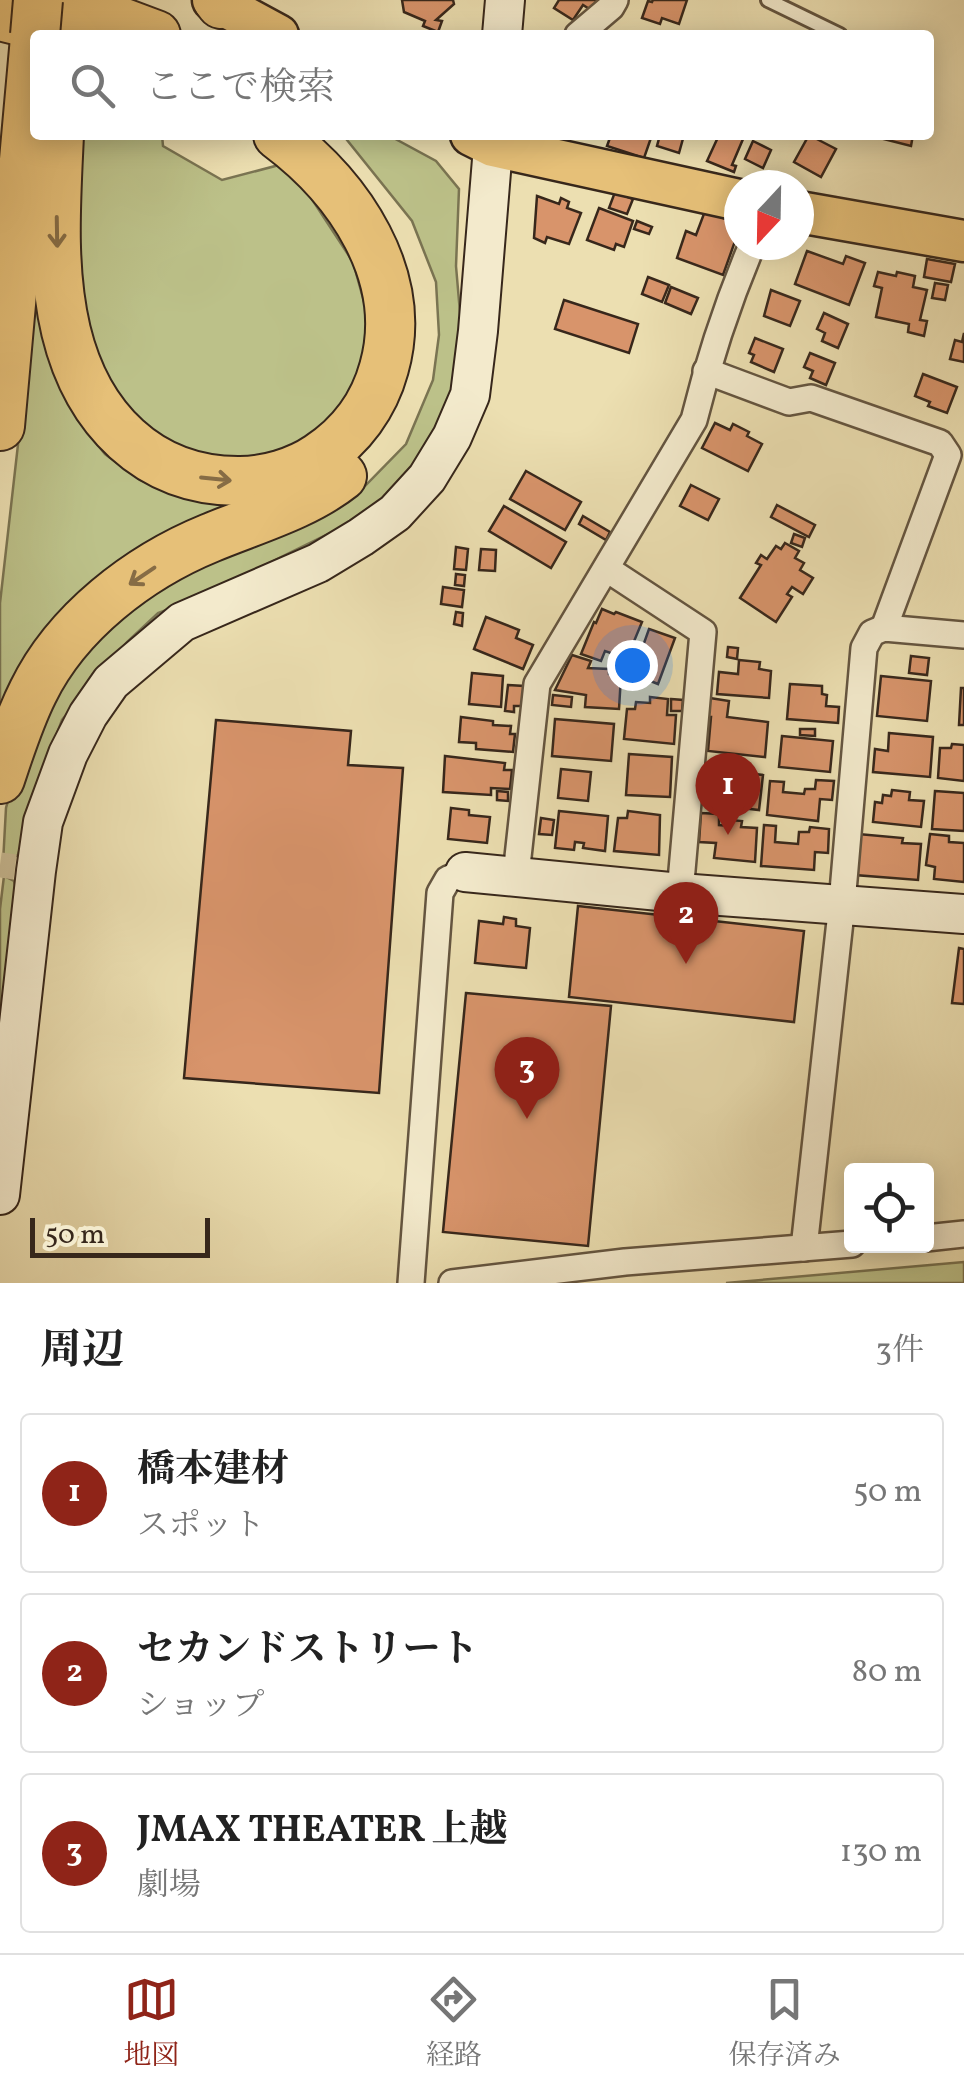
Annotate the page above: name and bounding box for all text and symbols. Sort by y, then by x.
search box [30,30,934,140]
icon: search [65,58,120,113]
text: ここで検索 [145,63,335,116]
north arrow [724,170,814,260]
one-way arrow [48,216,66,248]
one-way arrow [199,470,231,489]
one-way arrow [129,565,157,586]
your location [607,640,658,691]
pin: 1 [696,752,760,835]
pin: 2 [654,882,718,964]
pin: 3 [494,1036,560,1119]
map controls [844,1163,934,1253]
button: locate [844,1163,934,1253]
scale bar [30,1213,210,1258]
text: 50 m [45,1216,105,1255]
text: 周辺 [40,1323,124,1382]
text: 3件 [876,1330,924,1374]
text: 橋本建材 [137,1445,289,1498]
text: 1 [68,1471,81,1515]
text: 50 m [853,1471,922,1515]
text: スポット [137,1505,265,1549]
text: セカンドストリート [137,1625,479,1678]
text: 2 [66,1651,83,1695]
text: 80 m [852,1651,922,1695]
text: ショップ [137,1685,264,1729]
text: JMAX THEATER 上越 [137,1805,508,1858]
text: 3 [66,1831,83,1875]
text: 130 m [840,1831,922,1875]
text: 劇場 [137,1865,201,1909]
tab: 地図 [123,1972,179,2076]
tab: 経路 [426,1972,482,2076]
tab: 保存済み [729,1972,841,2076]

